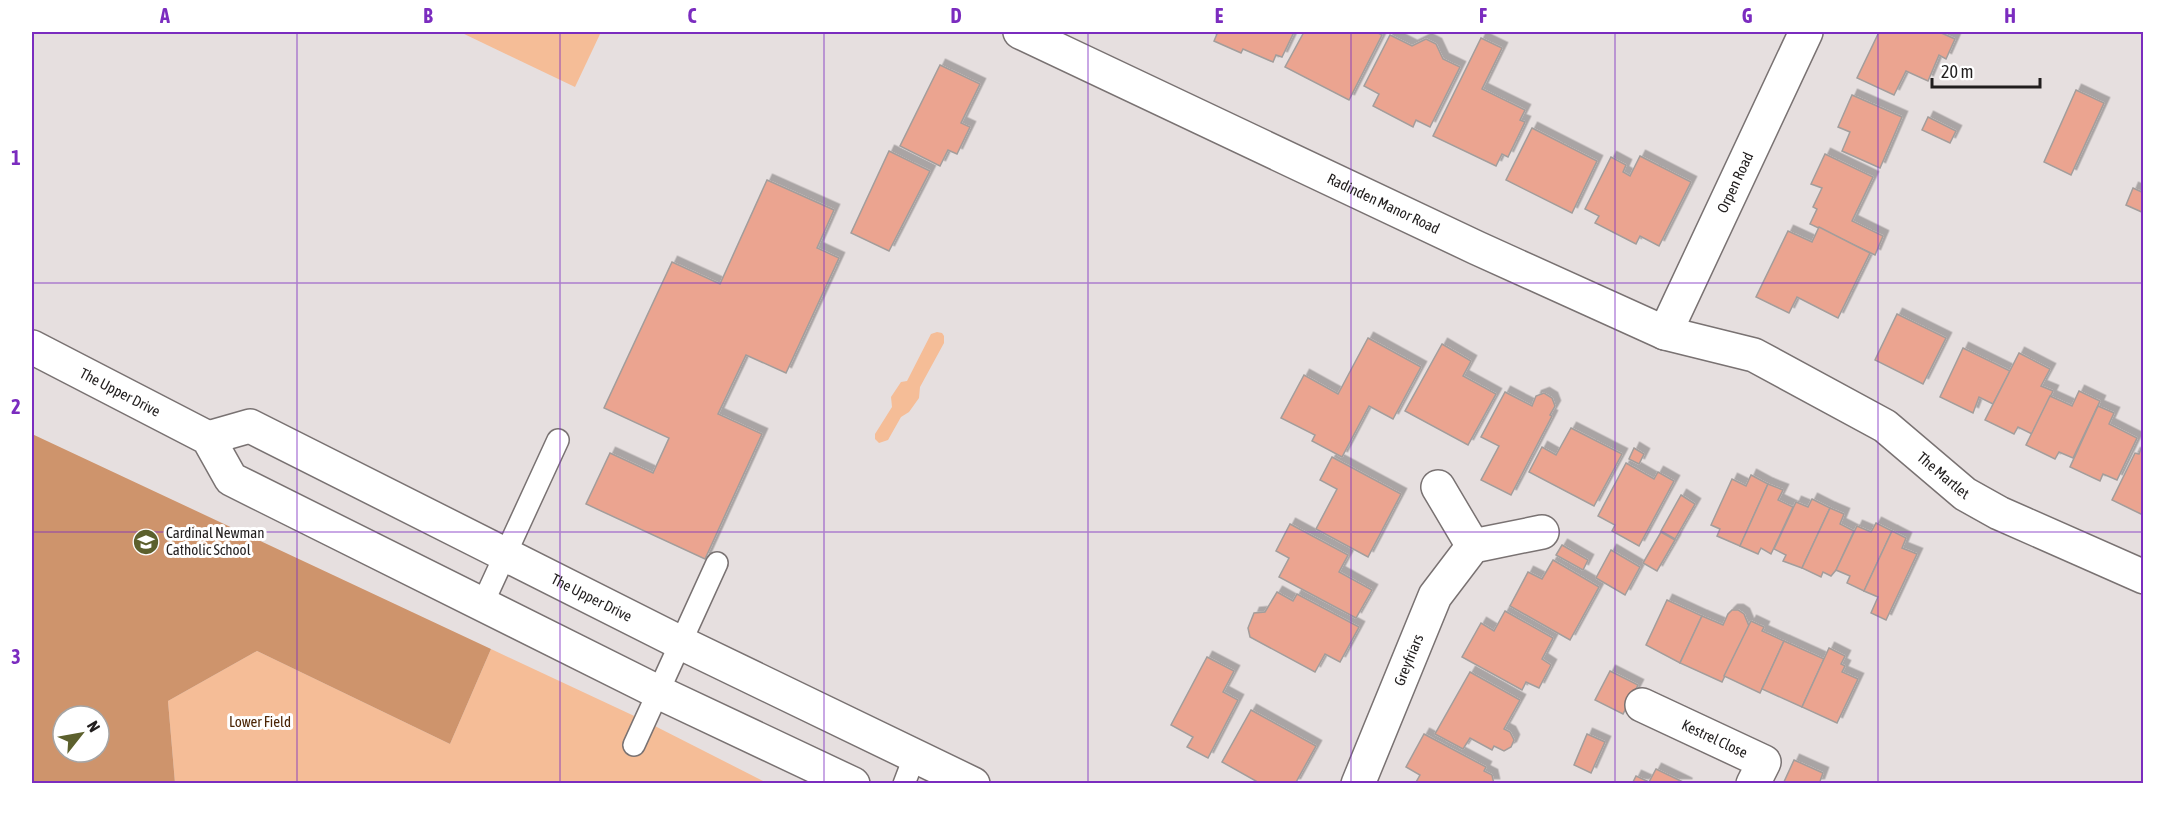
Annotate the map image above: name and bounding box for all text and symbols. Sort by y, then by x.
text: A [159,4,170,27]
text: B [423,4,433,27]
text: C [688,4,697,27]
text: D [950,4,962,27]
text: E [1215,4,1224,27]
text: F [1479,4,1487,27]
text: G [1742,4,1753,27]
text: H [2004,4,2016,27]
scale bar [1932,51,2040,89]
text: 20 m [1941,61,1973,82]
text: 1 [11,146,21,169]
street label: Orpen Road [1713,149,1756,216]
street label: Radinden Manor Road [1325,170,1443,237]
street label: The Upper Drive [77,364,163,420]
text: 2 [11,395,21,418]
street label: The Martlet [1914,448,1972,502]
place label: Cardinal Newman Catholic School [166,524,265,558]
school or university icon: Cardinal Newman Catholic School [131,527,161,557]
street label: The Upper Drive [549,570,635,625]
street label: Greyfriars [1390,632,1426,688]
text: 3 [11,645,21,668]
north arrow [51,704,111,764]
park label: Lower Field [229,713,291,730]
street label: Kestrel Close [1679,716,1750,761]
text: N [84,718,104,735]

